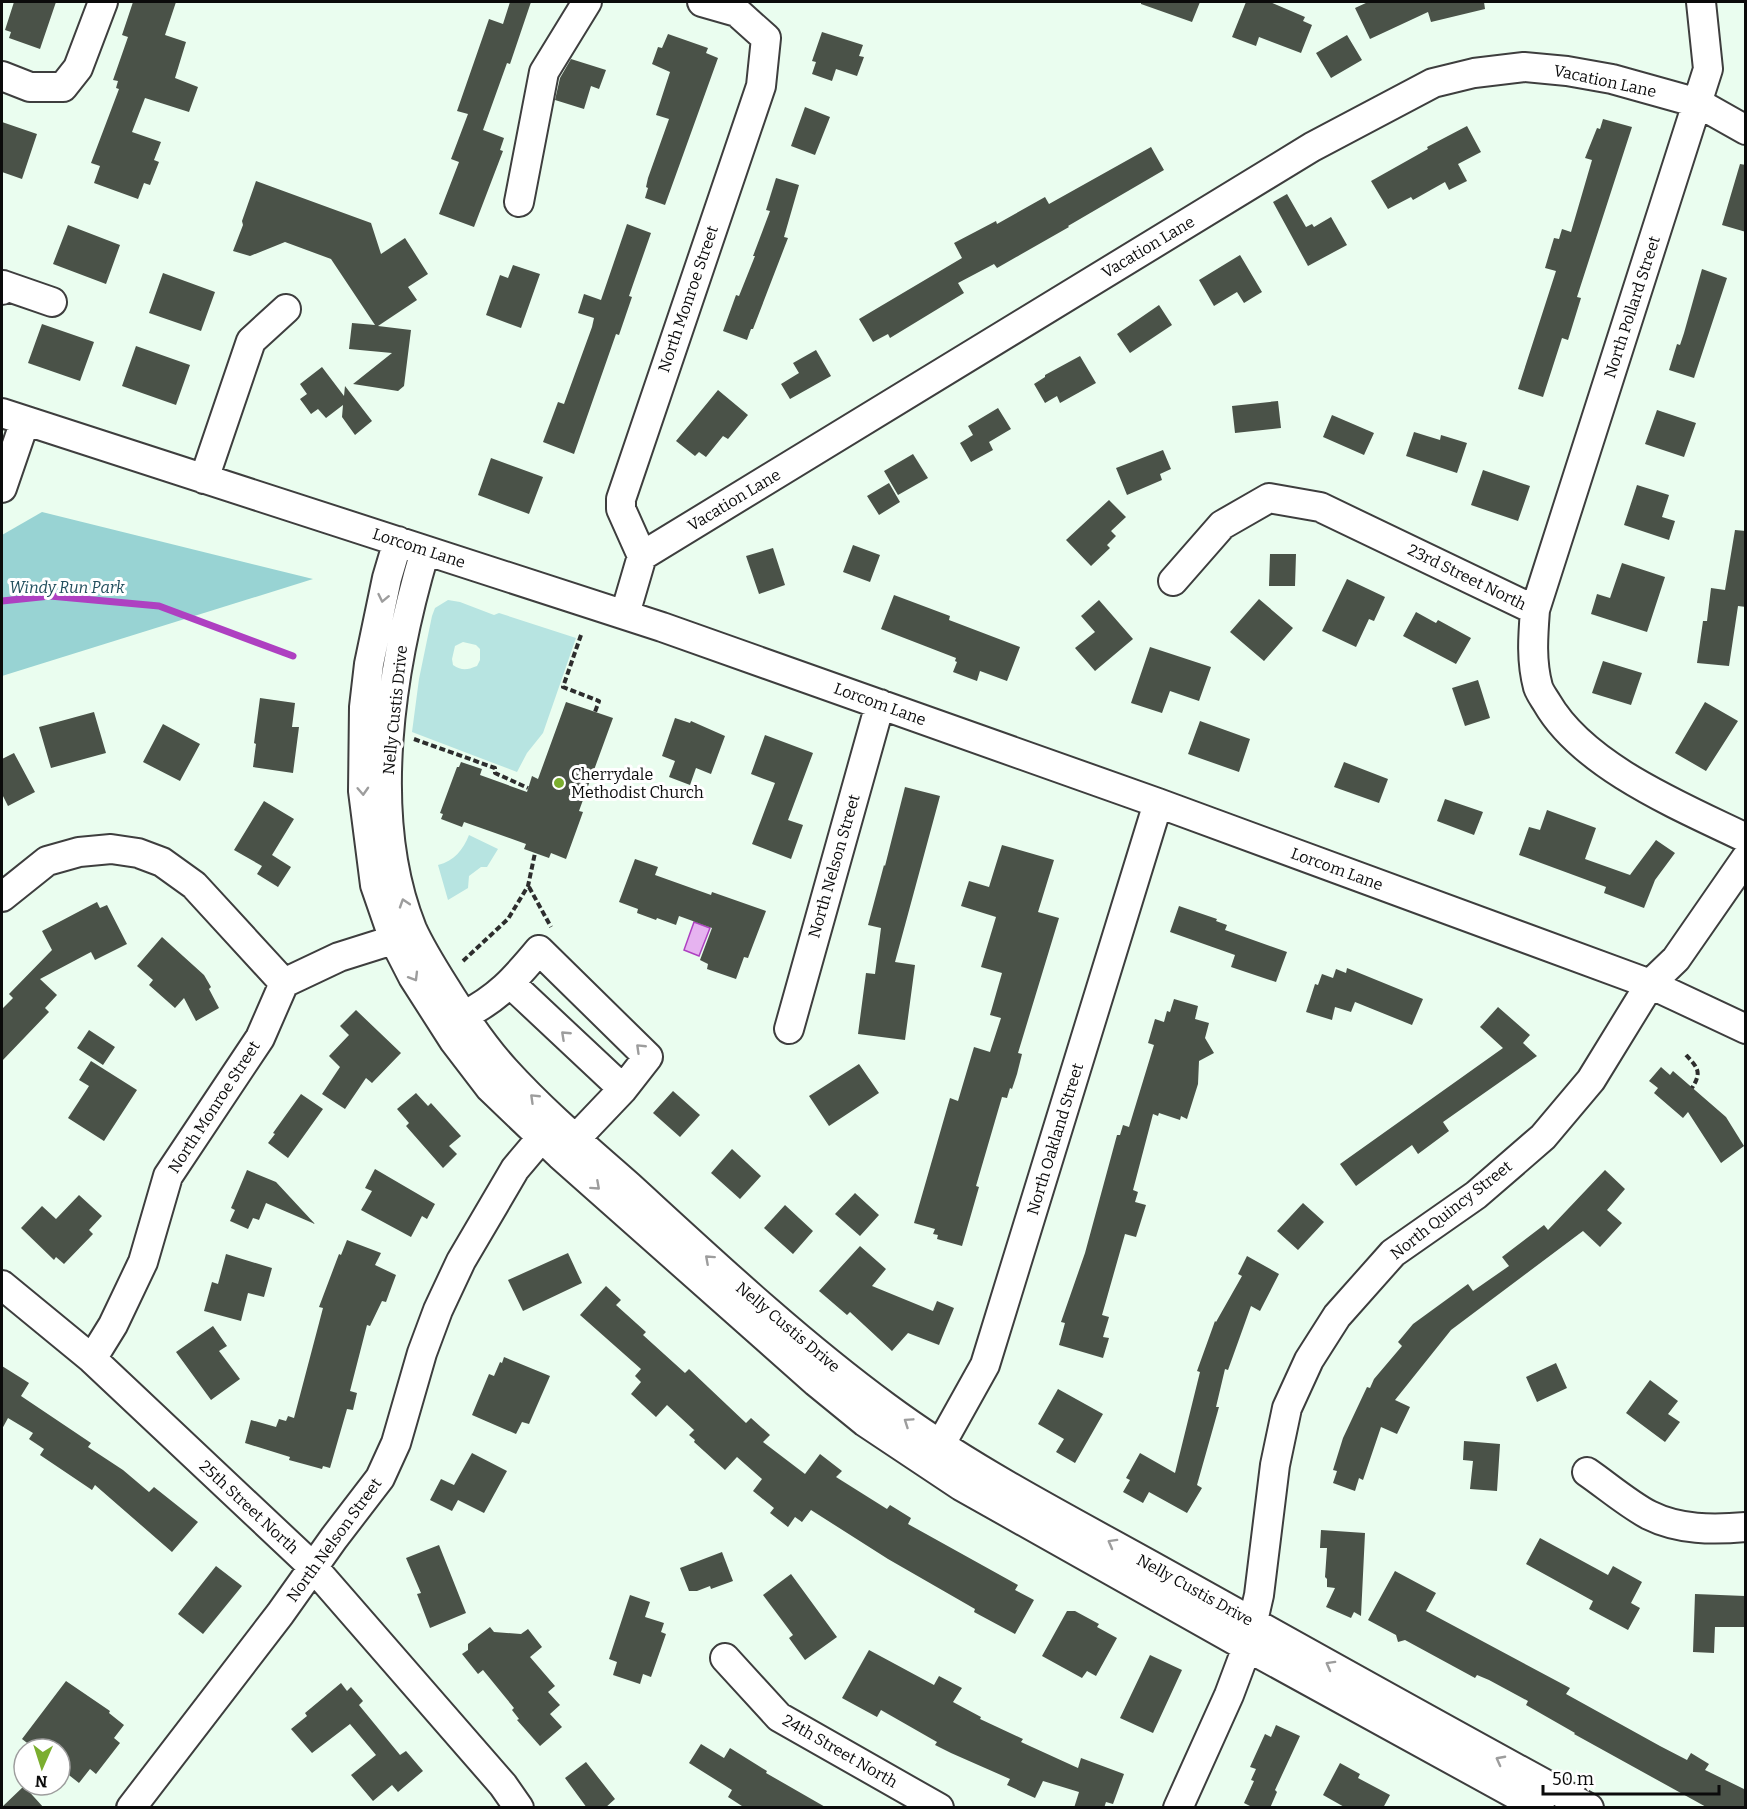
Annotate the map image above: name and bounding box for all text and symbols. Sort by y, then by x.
street label: Vacation Lane [1552,61,1658,101]
street label: Vacation Lane [1098,212,1198,282]
street label: North Monroe Street [654,223,722,375]
street label: North Pollard Street [1600,233,1664,380]
street label: Vacation Lane [684,465,784,535]
street label: Lorcom Lane [370,524,468,572]
street label: 23rd Street North [1405,540,1529,614]
park label: Windy Run Park [9,578,125,597]
one-way arrow [377,593,390,603]
street label: Nelly Custis Drive [379,644,411,776]
street label: Lorcom Lane [831,679,929,729]
place label: Cherrydale Methodist Church [571,765,704,802]
marker: Cherrydale Methodist Church [552,776,566,790]
one-way arrow [357,787,370,796]
street label: North Nelson Street [804,792,864,940]
street label: Lorcom Lane [1288,844,1386,894]
one-way arrow [398,898,411,909]
one-way arrow [406,971,418,981]
one-way arrow [562,1031,572,1042]
street label: North Monroe Street [164,1037,264,1177]
one-way arrow [636,1045,647,1056]
street label: North Oakland Street [1023,1061,1087,1217]
one-way arrow [530,1095,541,1106]
street label: North Quincy Street [1386,1157,1516,1263]
one-way arrow [589,1179,600,1190]
one-way arrow [705,1255,716,1266]
street label: Nelly Custis Drive [732,1278,844,1376]
one-way arrow [904,1418,914,1430]
street label: 25th Street North [195,1456,303,1558]
street label: North Nelson Street [283,1474,385,1606]
one-way arrow [1108,1539,1118,1550]
street label: Nelly Custis Drive [1134,1550,1256,1630]
one-way arrow [1326,1661,1336,1673]
street label: 24th Street North [779,1710,901,1792]
north arrow [12,1737,72,1797]
one-way arrow [1495,1756,1506,1768]
scale bar [1543,1758,1718,1796]
text: 50 m [1552,1768,1594,1790]
text: N [35,1772,48,1791]

